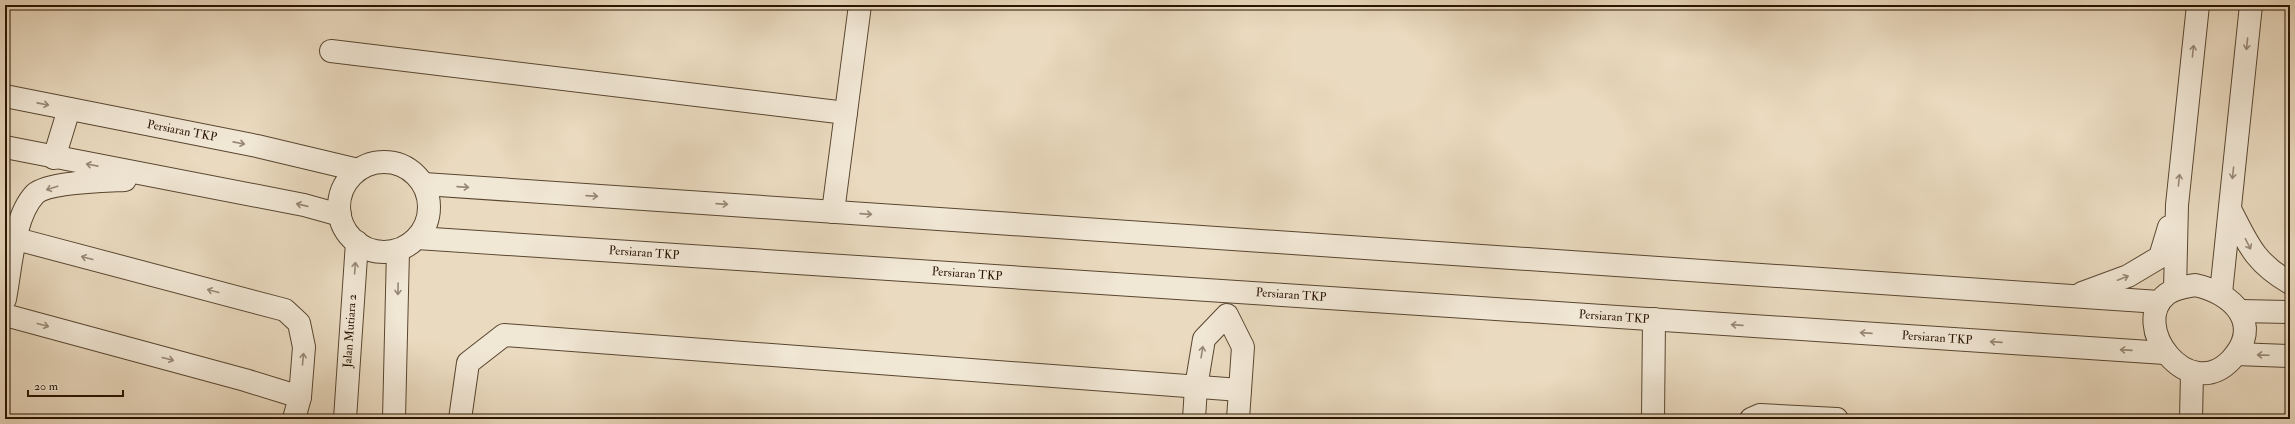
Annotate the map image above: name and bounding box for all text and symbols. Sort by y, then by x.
one-way arrow [2243,37,2251,50]
one-way arrow [2189,45,2197,58]
one-way arrow [36,100,49,108]
street label: Persiaran TKP [146,117,218,145]
one-way arrow [233,139,246,147]
one-way arrow [86,161,99,169]
one-way arrow [2230,166,2237,179]
one-way arrow [2176,174,2183,187]
one-way arrow [456,183,469,190]
one-way arrow [46,185,59,192]
one-way arrow [585,192,598,199]
one-way arrow [296,201,309,209]
one-way arrow [715,201,728,208]
one-way arrow [859,210,872,217]
one-way arrow [2244,238,2252,250]
street label: Persiaran TKP [608,243,680,263]
one-way arrow [81,254,94,261]
one-way arrow [351,262,358,275]
street label: Persiaran TKP [931,264,1003,284]
one-way arrow [2116,274,2128,281]
one-way arrow [394,282,402,295]
street label: Persiaran TKP [1255,285,1327,305]
one-way arrow [206,287,219,294]
street label: Jalan Mutiara 2 [340,294,360,369]
street label: Persiaran TKP [1578,307,1650,327]
one-way arrow [1731,321,1744,328]
one-way arrow [36,322,49,329]
street label: Persiaran TKP [1901,328,1973,348]
one-way arrow [1860,330,1873,337]
one-way arrow [1990,338,2003,345]
one-way arrow [1198,346,1206,359]
one-way arrow [2120,347,2133,354]
one-way arrow [2257,351,2270,359]
one-way arrow [299,353,306,366]
one-way arrow [161,356,174,363]
scale bar [28,372,123,398]
text: 20 m [34,379,59,394]

